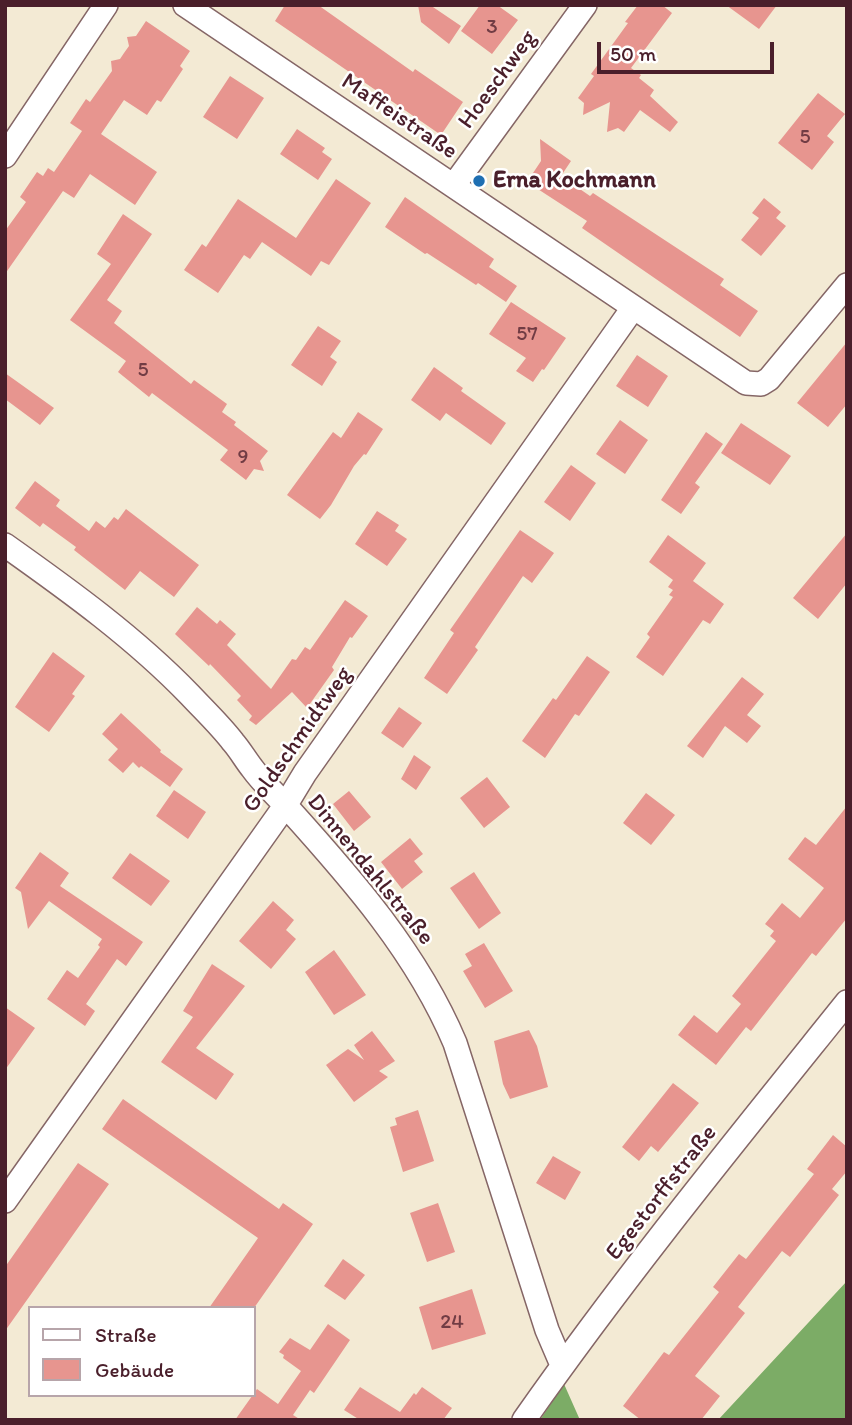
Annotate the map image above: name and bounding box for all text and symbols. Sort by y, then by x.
house number: 3 [486,15,498,41]
street label: Hoeschweg [453,25,543,135]
scale bar [600,28,777,72]
text: 50 m [610,41,656,66]
street label: Maffeistraße [335,68,463,166]
house number: 5 [799,125,811,151]
place label: Erna Kochmann [493,167,656,195]
marker: Erna Kochmann [471,173,487,189]
house number: 57 [516,322,538,348]
house number: 5 [137,358,149,384]
house number: 9 [238,445,248,471]
street label: Goldschmidtweg [237,662,359,818]
street label: Dinnendahlstraße [300,789,440,951]
street label: Egestorffstraße [600,1120,724,1266]
legend [28,1306,256,1397]
house number: 24 [440,1310,464,1336]
text: Straße [95,1322,156,1347]
text: Gebäude [95,1357,174,1382]

